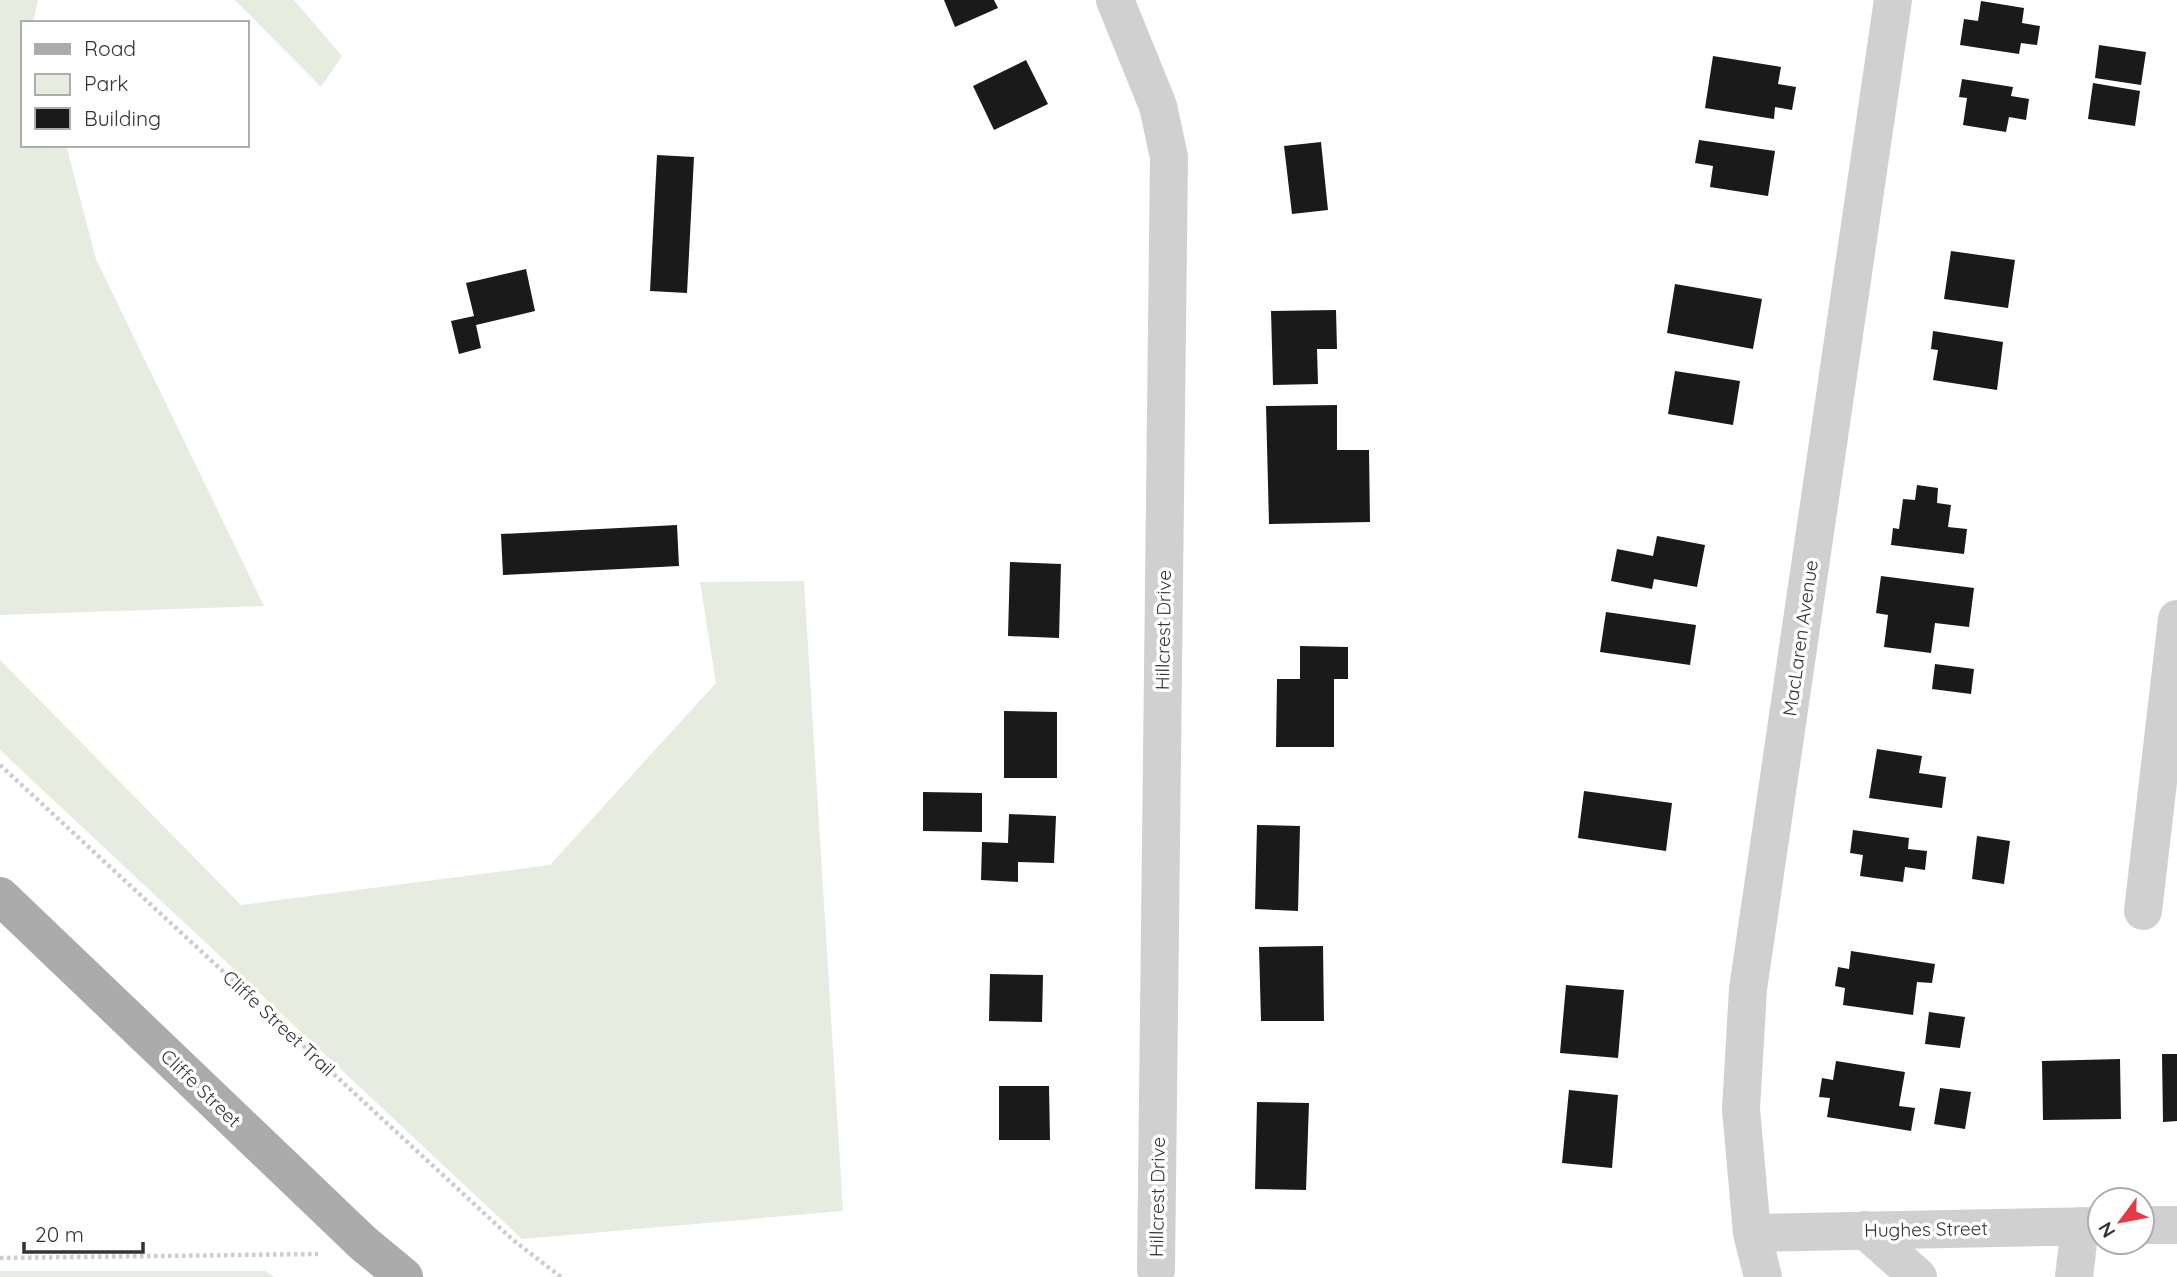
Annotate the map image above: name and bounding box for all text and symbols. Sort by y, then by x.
legend [21,21,248,147]
text: Road [84,35,136,61]
text: Park [84,70,128,96]
text: Building [84,105,161,131]
street label: MacLaren Avenue [1777,558,1823,718]
street label: Hillcrest Drive [1150,570,1176,690]
street label: Cliffe Street Trail [218,965,340,1081]
street label: Cliffe Street [156,1044,246,1132]
street label: Hillcrest Drive [1144,1137,1170,1257]
north arrow [2086,1186,2156,1256]
scale bar [24,1210,144,1254]
street label: Hughes Street [1864,1216,1988,1242]
text: N [2093,1218,2120,1242]
text: 20 m [35,1221,84,1247]

